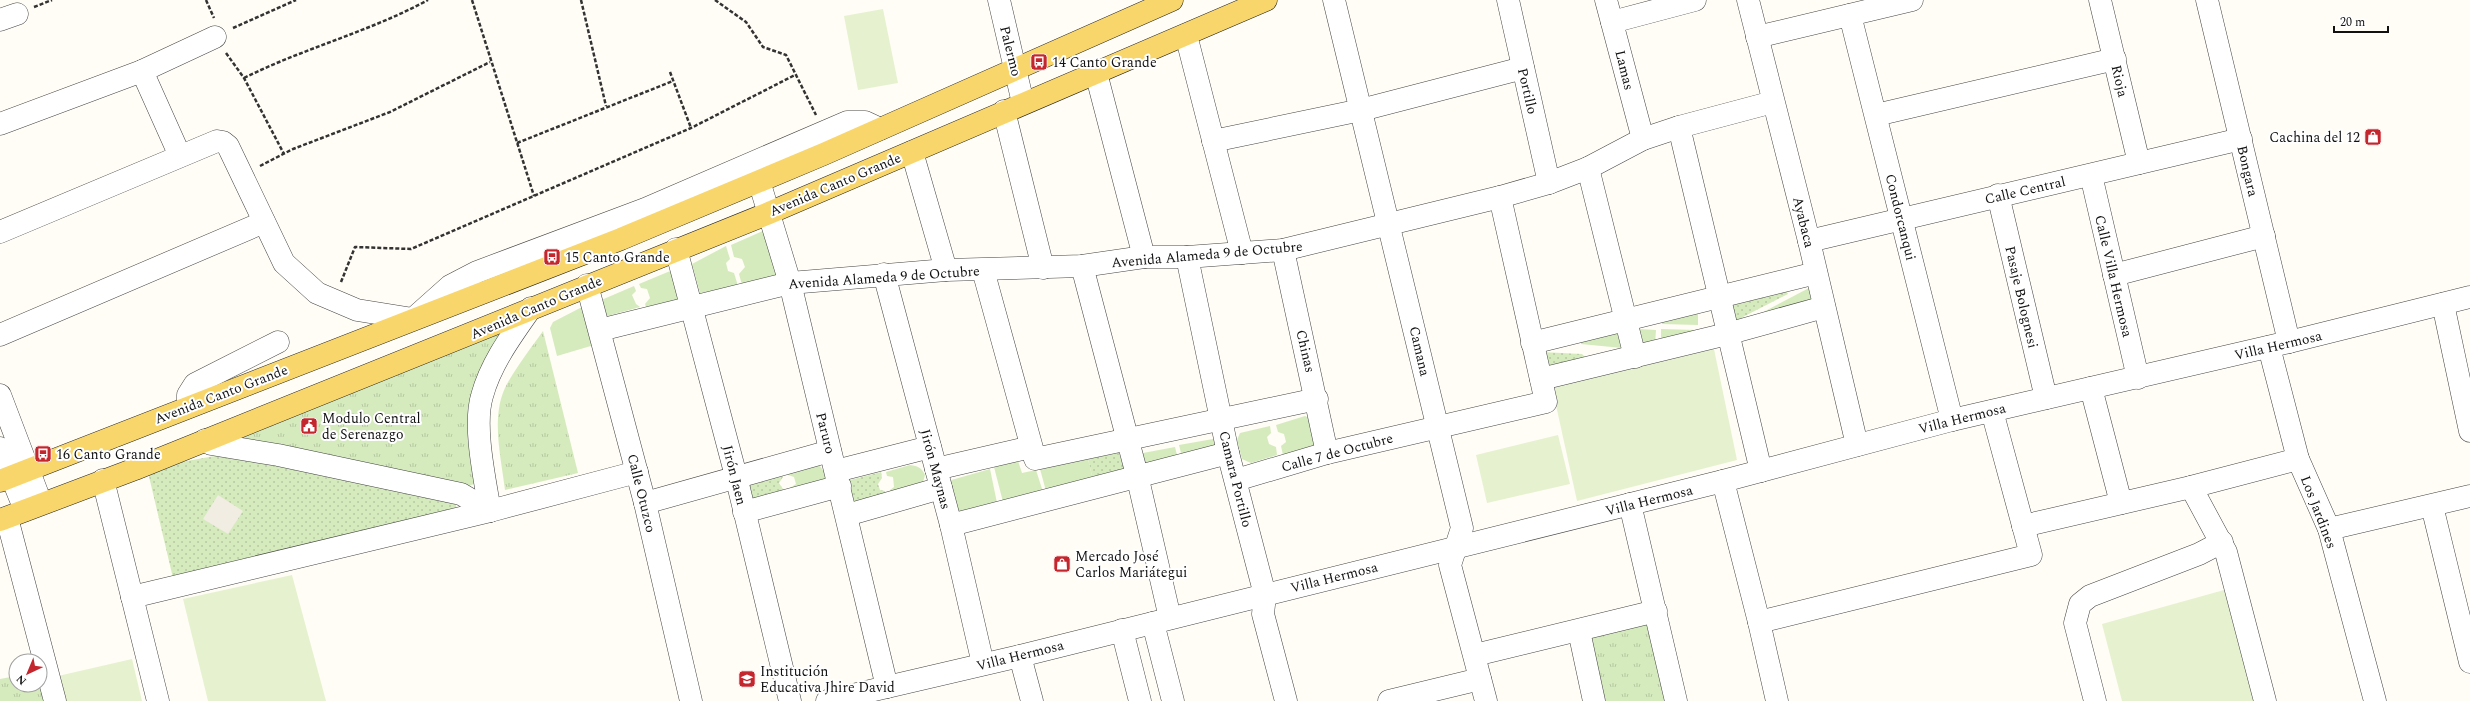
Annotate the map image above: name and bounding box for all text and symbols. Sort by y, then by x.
scale bar [2334,8,2388,34]
text: 20 m [2340,13,2365,32]
street label: Palermo [994,24,1027,79]
street label: Lamas [1609,48,1640,92]
bus stop icon: 14 Canto Grande [1029,52,1049,72]
place label: 14 Canto Grande [1052,52,1157,73]
street label: Rioja [2106,63,2133,99]
street label: Portillo [1512,66,1543,116]
place label: Cachina del 12 [2269,127,2360,148]
shop icon: Cachina del 12 [2363,127,2383,147]
street label: Bongara [2231,143,2264,199]
street label: Avenida Canto Grande [766,147,905,222]
street label: Calle Central [1983,171,2068,210]
street label: Condorcanqui [1880,172,1921,263]
street label: Ayabaca [1787,194,1820,250]
street label: Calle Villa Hermosa [2089,213,2138,339]
street label: Avenida Alameda 9 de Octubre [1111,236,1304,273]
street label: Pasaje Bolognesi [2000,244,2043,350]
bus stop icon: 15 Canto Grande [542,247,562,267]
place label: 15 Canto Grande [565,247,670,268]
street label: Avenida Alameda 9 de Octubre [788,260,981,295]
street label: Avenida Canto Grande [467,270,606,345]
street label: Camana [1404,324,1435,378]
street label: Villa Hermosa [2232,325,2324,366]
street label: Chinas [1290,328,1321,375]
street label: Avenida Canto Grande [151,359,291,430]
street label: Villa Hermosa [1916,397,2008,439]
place label: Modulo Central de Serenazgo [322,408,421,445]
street label: Paruro [810,410,841,456]
public building icon: Modulo Central de Serenazgo [299,416,319,436]
street label: Jirón Maynas [915,427,956,512]
street label: Calle 7 de Octubre [1279,427,1396,478]
street label: Camara Portillo [1213,429,1258,530]
street label: Jirón Jaen [717,443,752,507]
bus stop icon: 16 Canto Grande [33,444,53,464]
place label: 16 Canto Grande [56,444,161,465]
street label: Calle Otuzco [622,452,661,535]
street label: Los Jardines [2295,473,2342,552]
street label: Villa Hermosa [1603,479,1695,521]
place label: Mercado José Carlos Mariátegui [1075,546,1187,583]
shop icon: Mercado José Carlos Mariátegui [1052,554,1072,574]
street label: Villa Hermosa [1288,556,1380,598]
street label: Villa Hermosa [974,634,1066,676]
north arrow [8,653,48,693]
place label: Institución Educativa Jhire David [760,661,895,698]
school or university icon: Institución Educativa Jhire David [737,669,757,689]
text: N [12,671,31,689]

